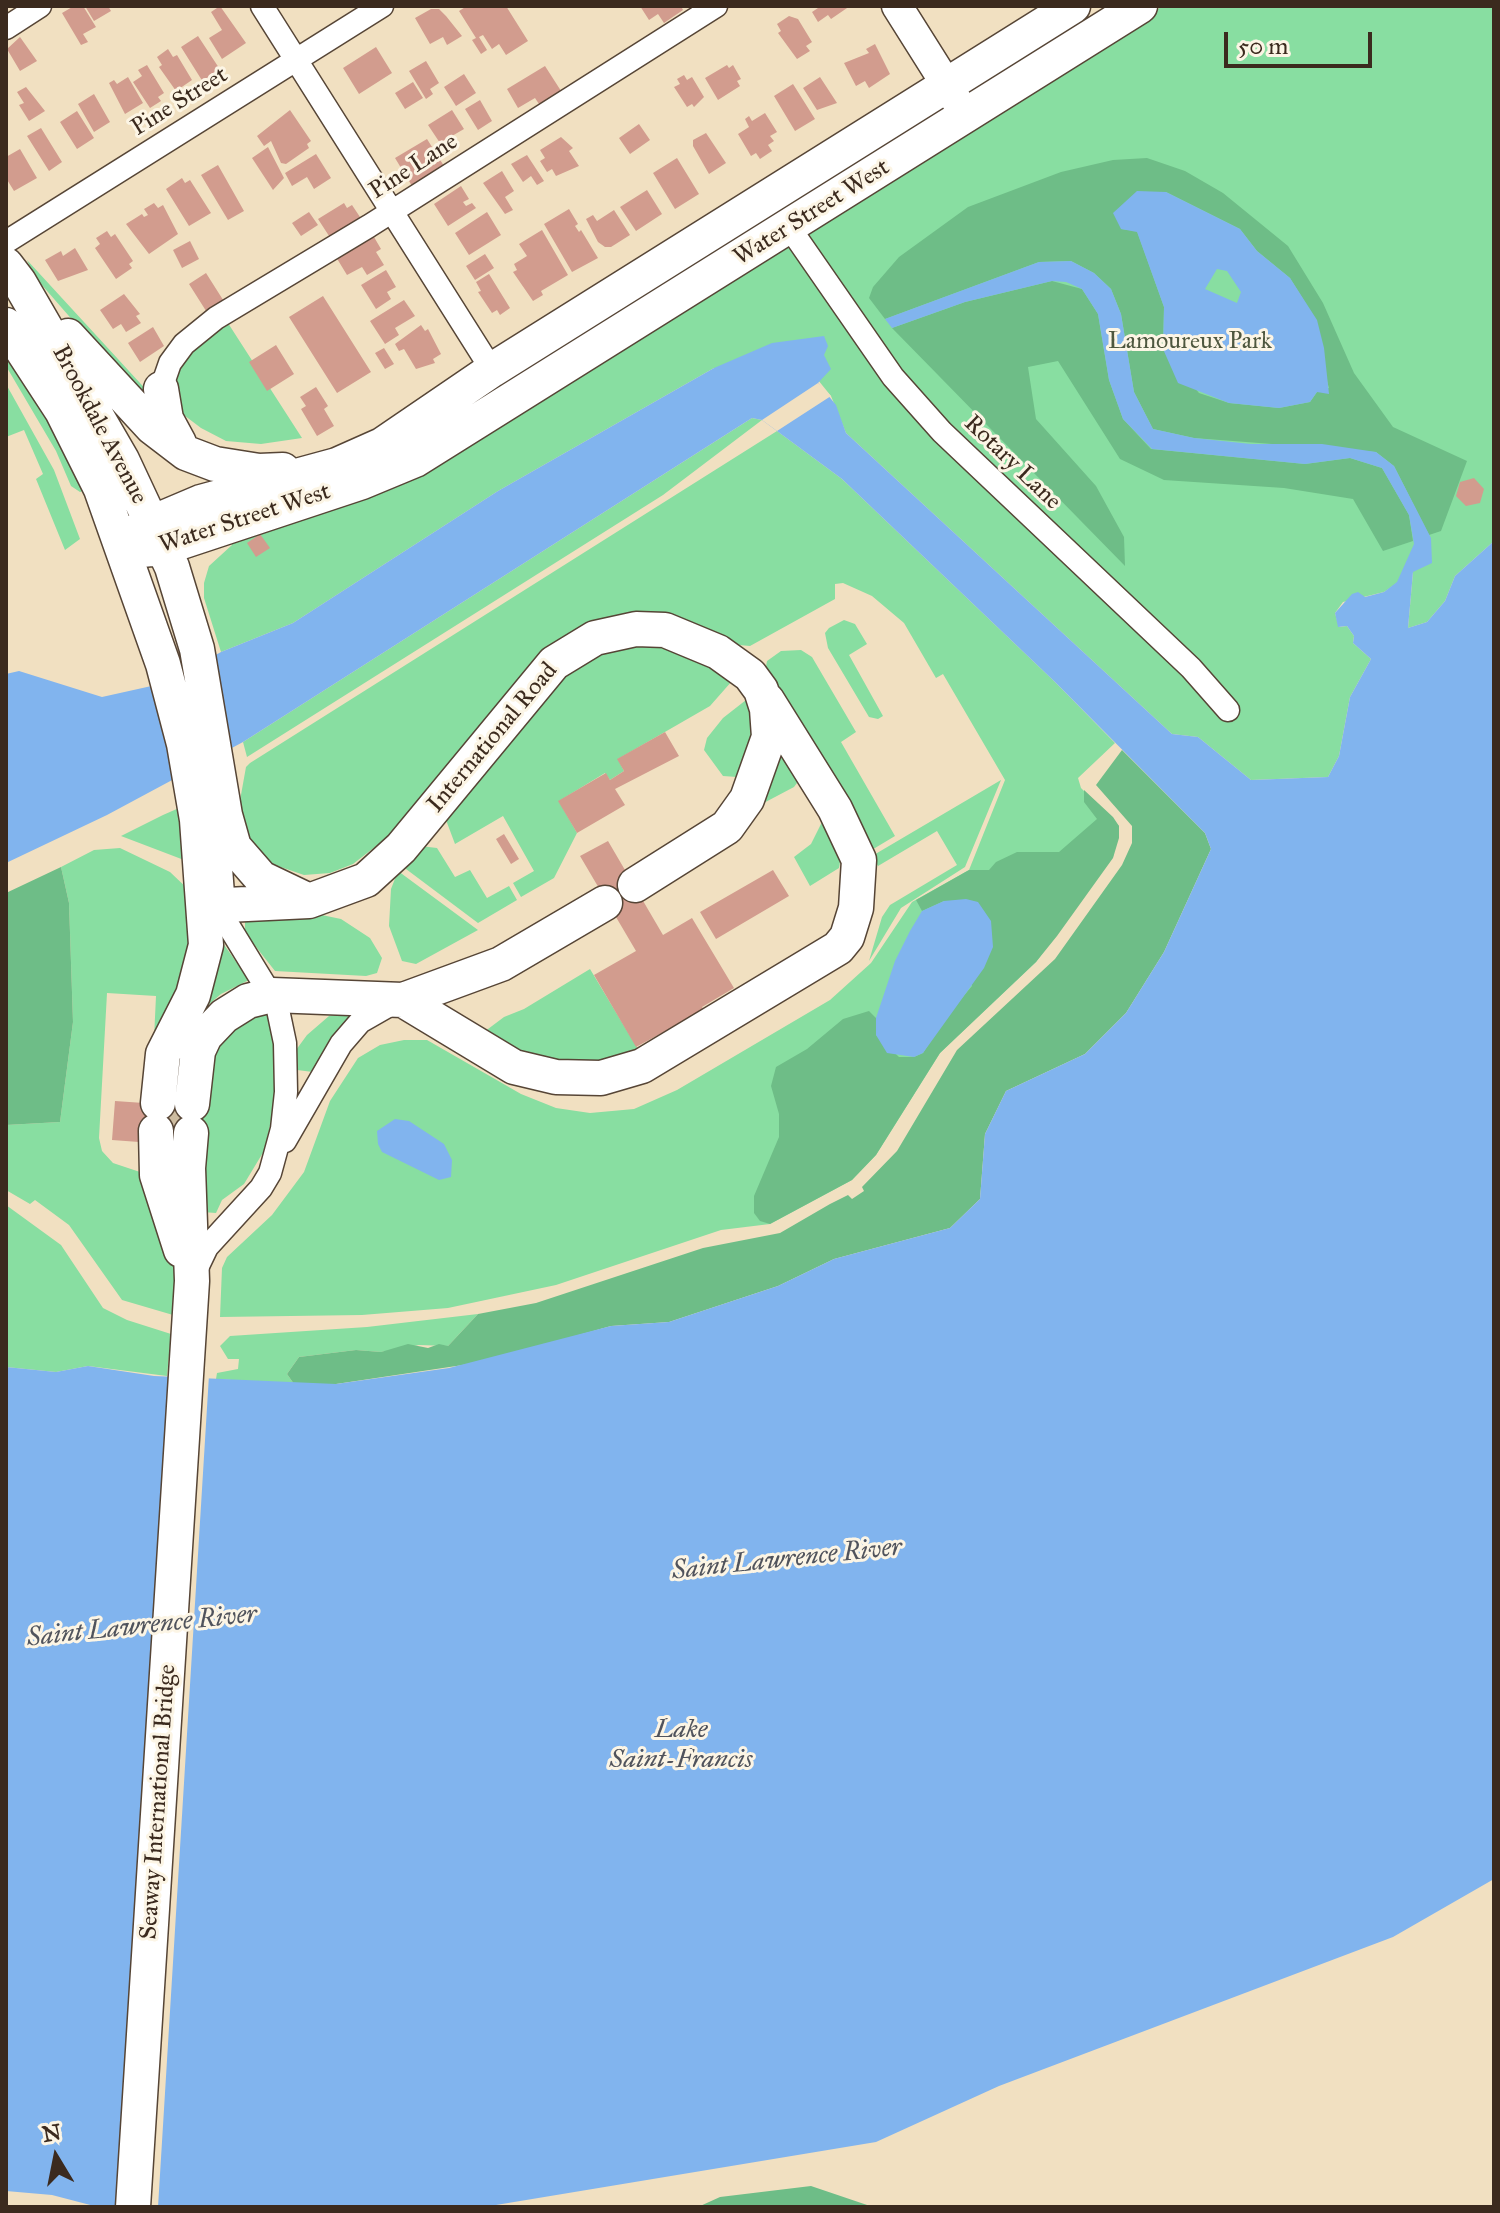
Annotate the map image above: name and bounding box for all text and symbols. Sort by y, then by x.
scale bar [1228,16,1376,66]
text: 50 m [1238,31,1288,61]
street label: Pine Street [127,61,233,143]
street label: Pine Lane [365,128,463,206]
street label: Water Street West [729,154,895,272]
park label: Lamoureux Park [1108,328,1272,356]
street label: Brookdale Avenue [45,341,153,509]
street label: Rotary Lane [957,410,1067,516]
street label: Water Street West [156,478,334,560]
street label: International Road [422,657,564,819]
water label: Saint Lawrence River [670,1532,904,1588]
water label: Saint Lawrence River [25,1599,259,1655]
street label: Seaway International Bridge [135,1663,183,1941]
water label: Lake Saint-Francis [610,1715,752,1776]
north arrow [16,2117,96,2197]
text: N [40,2118,63,2148]

